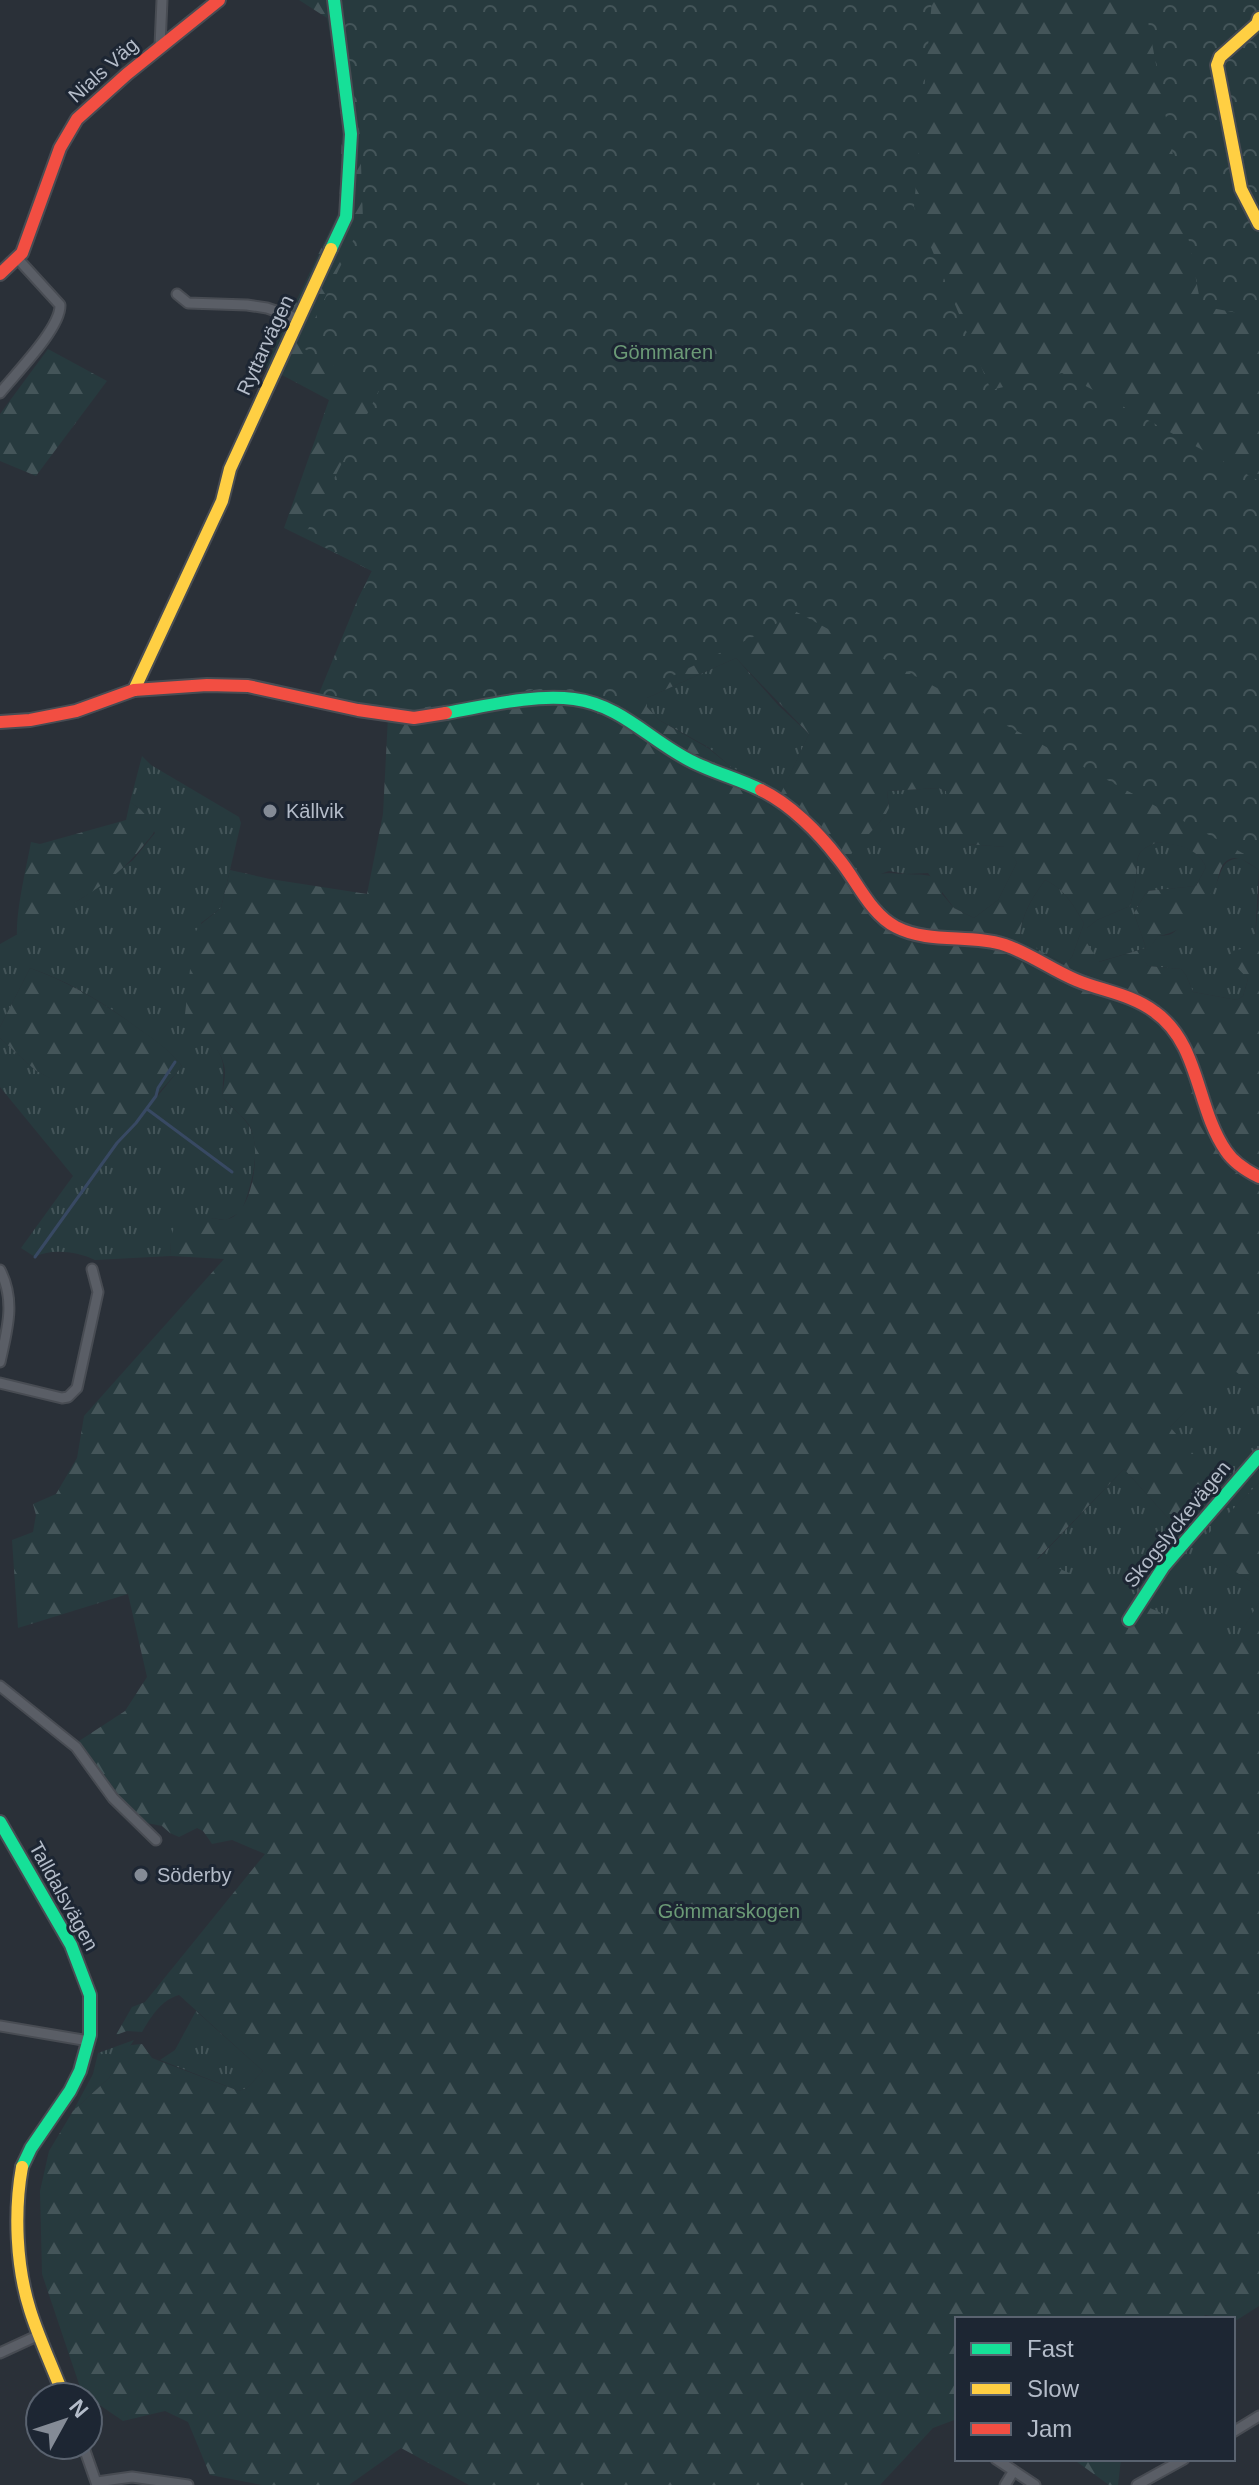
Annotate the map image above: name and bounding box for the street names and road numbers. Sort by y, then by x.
street label: Nials Väg [64,33,142,107]
street label: Ryttarvägen [232,291,298,399]
street label: Skogslyckevägen [1119,1457,1235,1591]
street label: Talldalsvägen [25,1838,103,1954]

